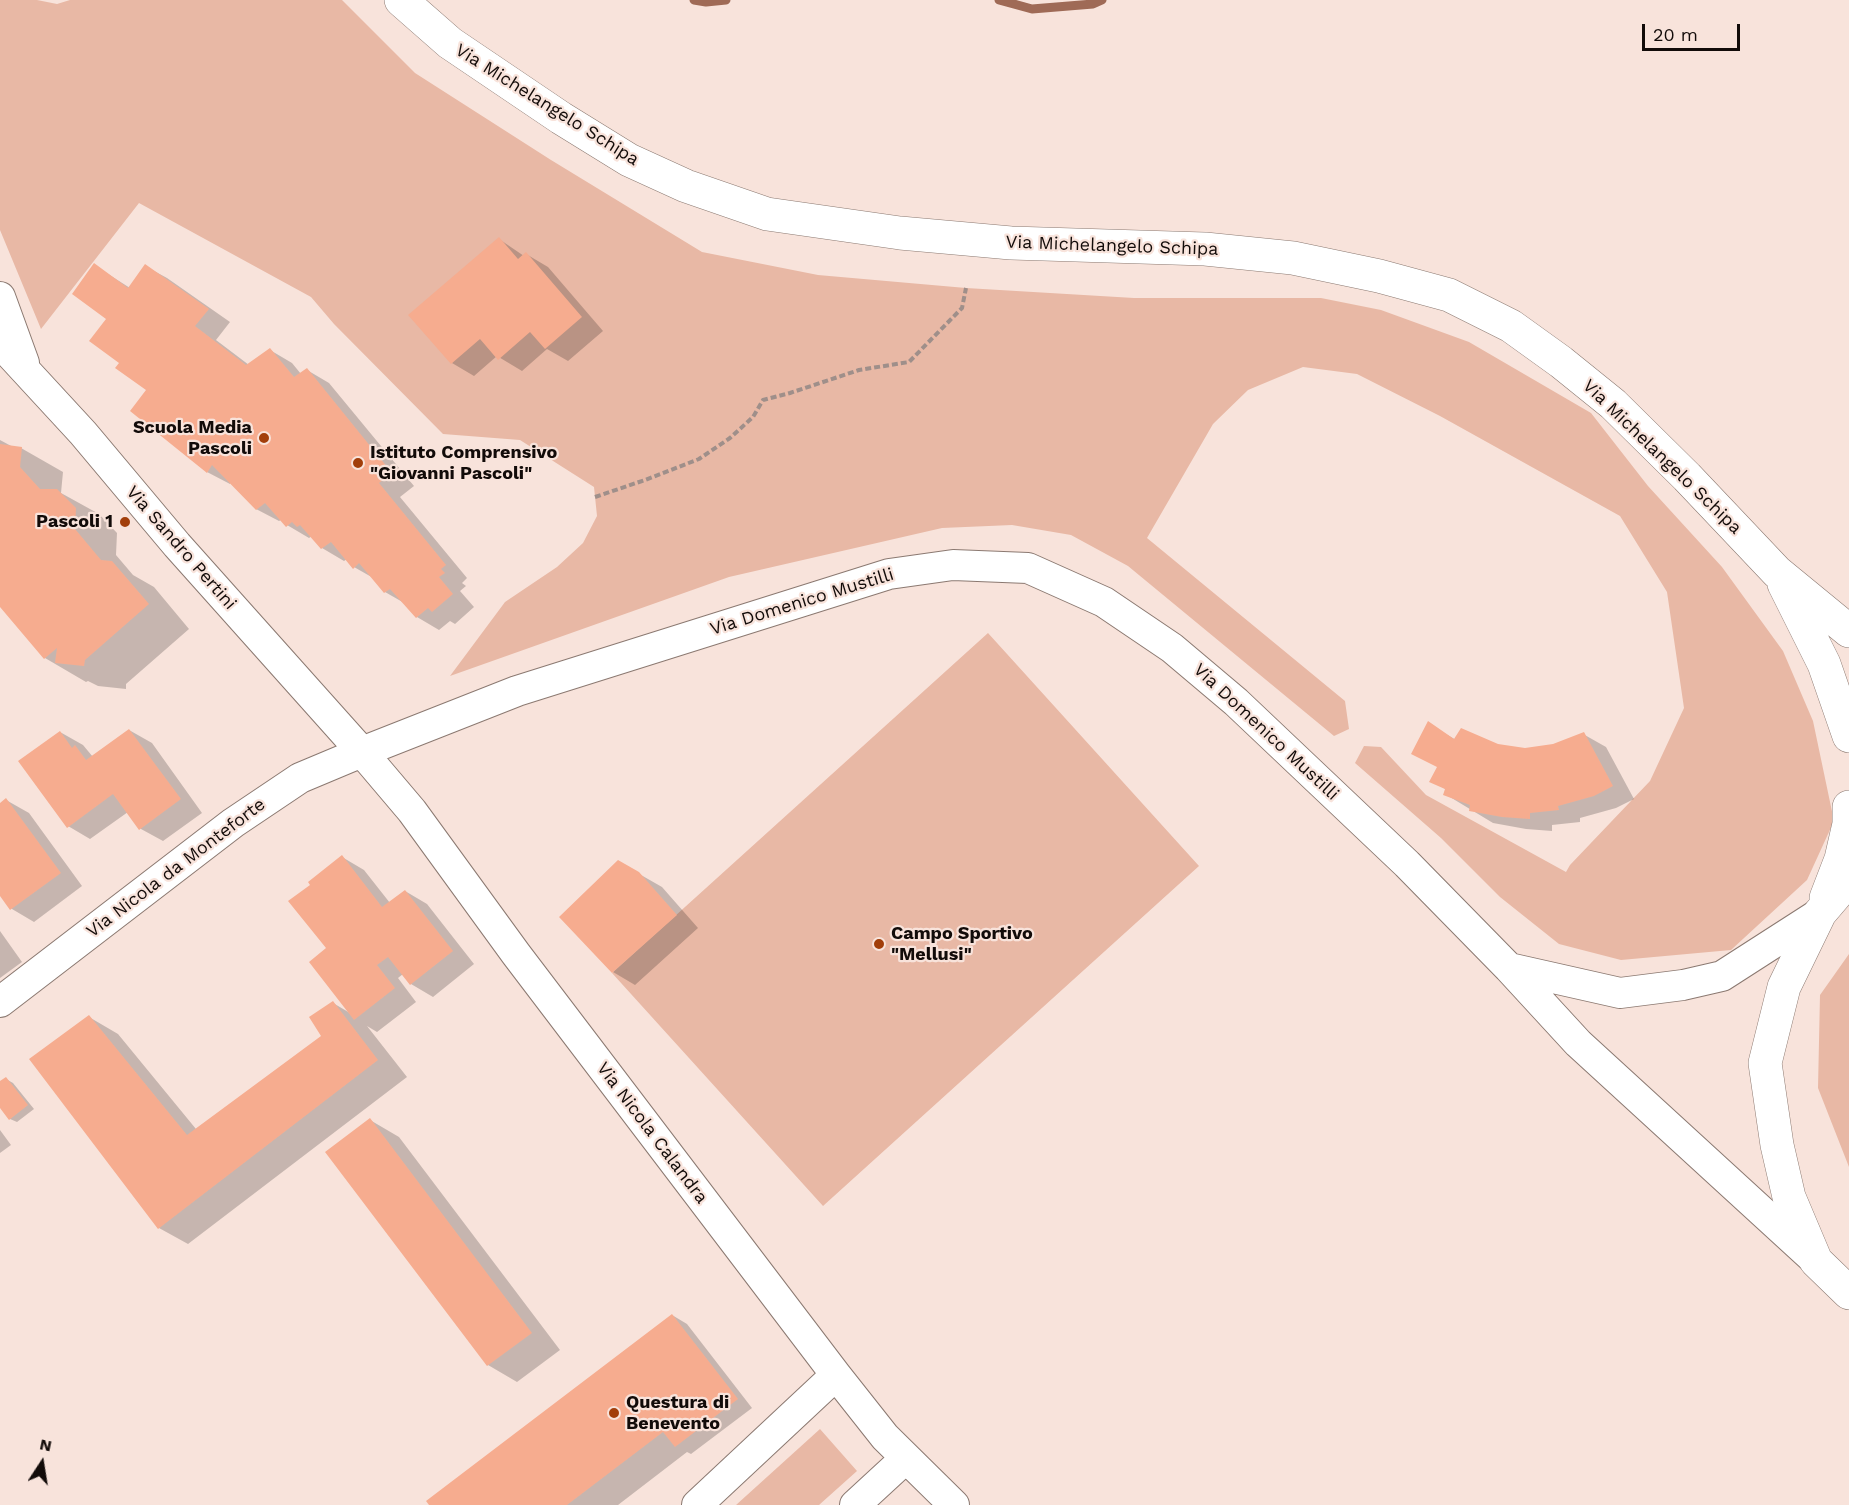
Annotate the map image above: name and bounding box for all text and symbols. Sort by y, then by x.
scale bar [1645,12,1742,50]
text: 20 m [1653,24,1698,45]
street label: Via Michelangelo Schipa [451,39,643,171]
street label: Via Michelangelo Schipa [1005,231,1219,261]
street label: Via Michelangelo Schipa [1578,375,1746,539]
place label: Scuola Media Pascoli [133,417,252,460]
marker: Scuola Media Pascoli [257,431,271,445]
place label: Istituto Comprensivo "Giovanni Pascoli" [370,442,557,484]
marker: Istituto Comprensivo "Giovanni Pascoli" [351,456,365,470]
street label: Via Sandro Pertini [121,482,241,614]
place label: Pascoli 1 [36,511,113,533]
marker: Pascoli 1 [118,515,132,529]
street label: Via Domenico Mustilli [708,564,896,640]
street label: Via Domenico Mustilli [1189,659,1343,805]
street label: Via Nicola da Monteforte [82,794,270,942]
place label: Campo Sportivo "Mellusi" [891,923,1033,966]
marker: Campo Sportivo "Mellusi" [872,937,886,951]
street label: Via Nicola Calandra [592,1058,712,1208]
place label: Questura di Benevento [626,1392,729,1434]
marker: Questura di Benevento [607,1406,621,1420]
north arrow [12,1433,72,1493]
text: N [38,1434,54,1455]

